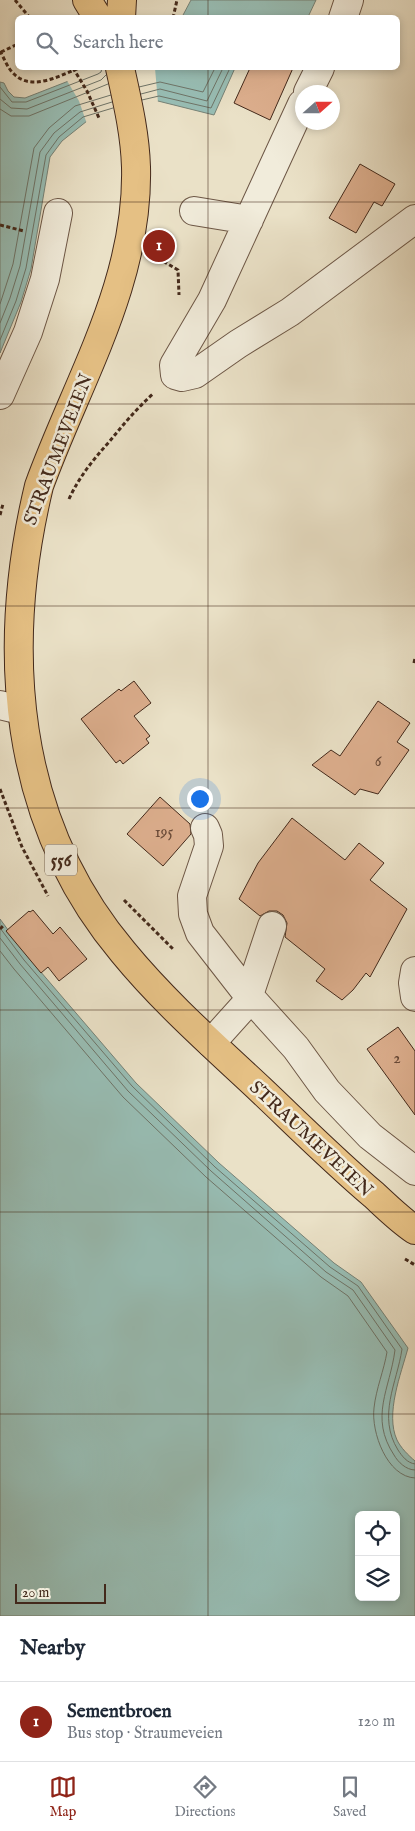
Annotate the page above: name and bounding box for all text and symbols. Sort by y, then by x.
search box [15,15,400,70]
icon: search [33,29,61,57]
text: Search here [73,31,164,55]
north arrow [295,85,340,130]
pin: 1 [143,227,175,265]
street label: STRAUMEVEIEN [19,371,99,529]
house number: 6 [375,752,382,772]
your location [187,786,213,812]
house number: 195 [155,823,174,843]
road number: 556 [45,844,77,876]
house number: 2 [393,1049,401,1069]
street label: STRAUMEVEIEN [244,1076,377,1203]
map controls [355,1511,400,1601]
button: locate [355,1511,400,1556]
button: layers [355,1556,400,1601]
scale bar [15,1581,106,1604]
text: 20 m [22,1584,49,1602]
text: Nearby [20,1635,85,1662]
text: Sementbroen [67,1700,172,1724]
text: 1 [33,1712,39,1732]
text: 120 m [358,1712,395,1732]
text: Bus stop · Straumeveien [67,1724,223,1744]
tab: Map [49,1773,77,1821]
tab: Directions [174,1773,235,1821]
tab: Saved [333,1773,366,1821]

